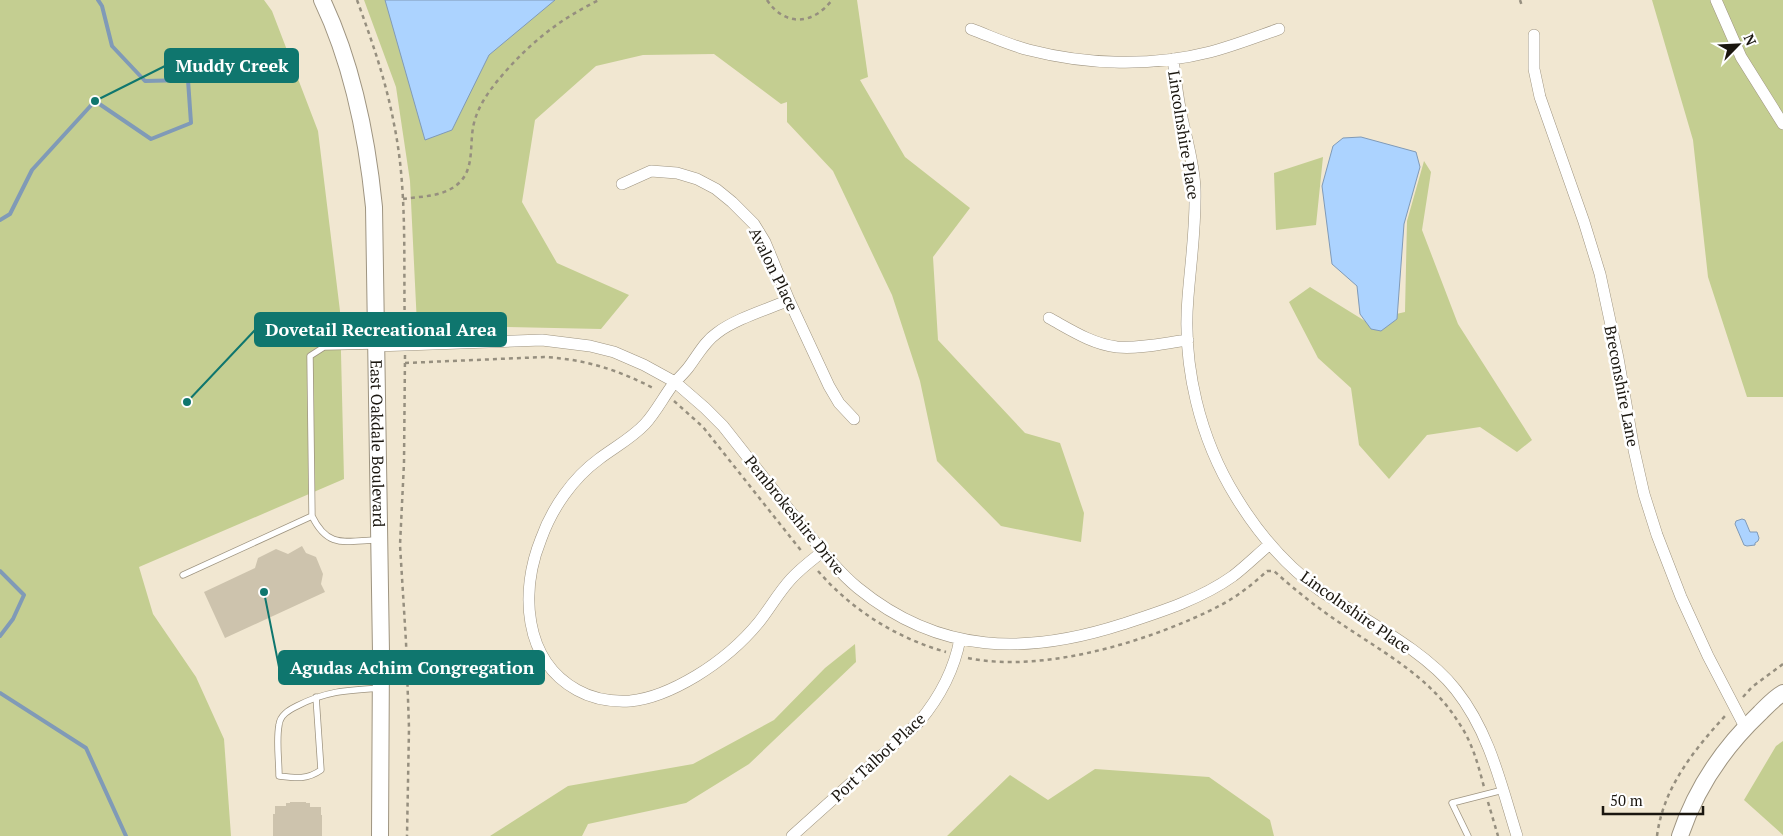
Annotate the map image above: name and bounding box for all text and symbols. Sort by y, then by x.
north arrow [1713,20,1763,70]
text: N [1739,31,1761,49]
callout: Muddy Creek [165,49,298,82]
text: Muddy Creek [175,53,289,77]
street label: Lincolnshire Place [1163,69,1205,201]
street label: Avalon Place [744,223,804,315]
callout: Dovetail Recreational Area [255,313,506,346]
text: Dovetail Recreational Area [265,317,497,341]
street label: Breconshire Lane [1599,323,1645,449]
street label: East Oakdale Boulevard [365,359,390,528]
street label: Pembrokeshire Drive [740,451,850,579]
street label: Lincolnshire Place [1296,566,1416,658]
callout: Agudas Achim Congregation [279,651,544,684]
text: Agudas Achim Congregation [290,655,535,679]
street label: Port Talbot Place [826,708,930,806]
scale bar [1603,784,1703,816]
text: 50 m [1610,790,1643,810]

